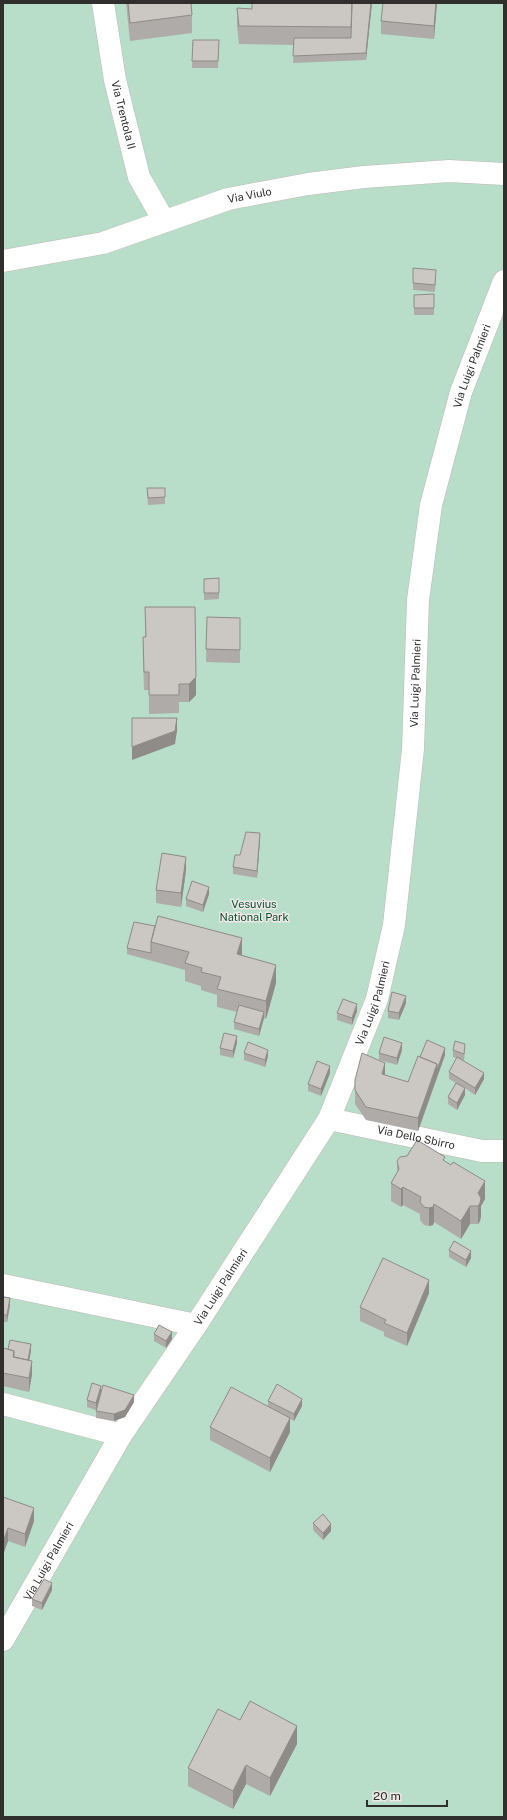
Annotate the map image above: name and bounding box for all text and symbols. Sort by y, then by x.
street label: Via Trentola II [109,79,138,151]
street label: Via Viulo [226,185,273,205]
street label: Via Luigi Palmieri [451,322,493,409]
street label: Via Luigi Palmieri [408,639,423,728]
park label: Vesuvius National Park [219,898,289,923]
street label: Via Luigi Palmieri [353,959,392,1047]
street label: Via Dello Sbirro [376,1123,456,1151]
street label: Via Luigi Palmieri [192,1246,250,1327]
street label: Via Luigi Palmieri [21,1520,76,1603]
scale bar [367,1782,447,1808]
text: 20 m [373,1789,401,1803]

